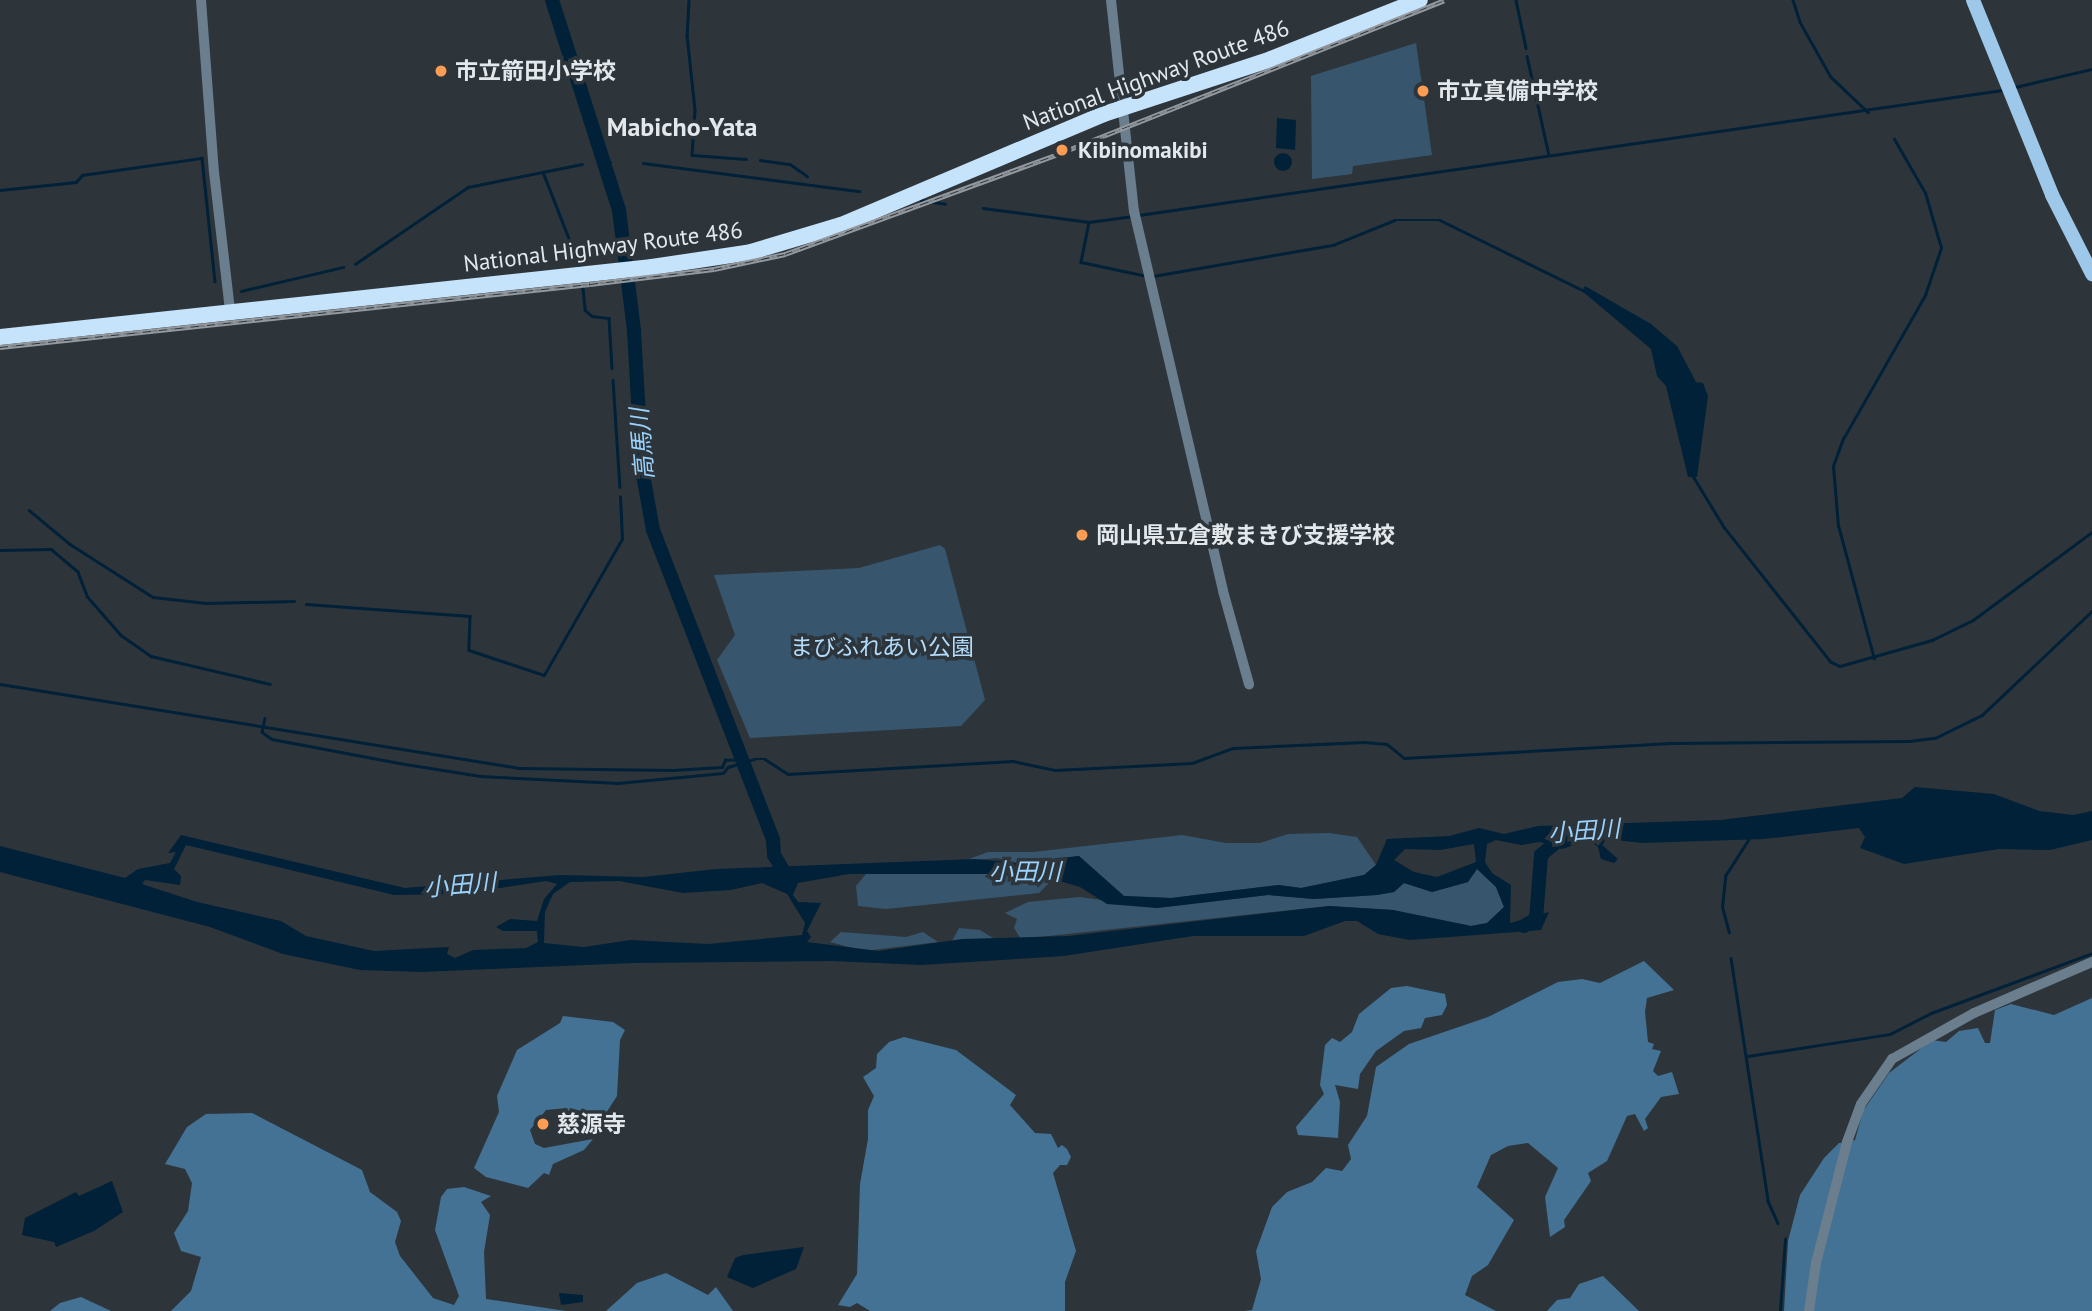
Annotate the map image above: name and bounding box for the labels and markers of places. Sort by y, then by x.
place label: 市立箭田小学校 [455,57,616,85]
marker: 市立箭田小学校 [433,63,449,79]
place label: 市立真備中学校 [1437,77,1598,105]
marker: 市立真備中学校 [1415,83,1431,99]
place label: Kibinomakibi [1078,136,1208,164]
marker: Kibinomakibi [1052,140,1072,160]
place label: 岡山県立倉敷まきび支援学校 [1096,521,1395,549]
marker: 岡山県立倉敷まきび支援学校 [1074,527,1090,543]
place label: 慈源寺 [557,1110,626,1138]
marker: 慈源寺 [535,1116,551,1132]

